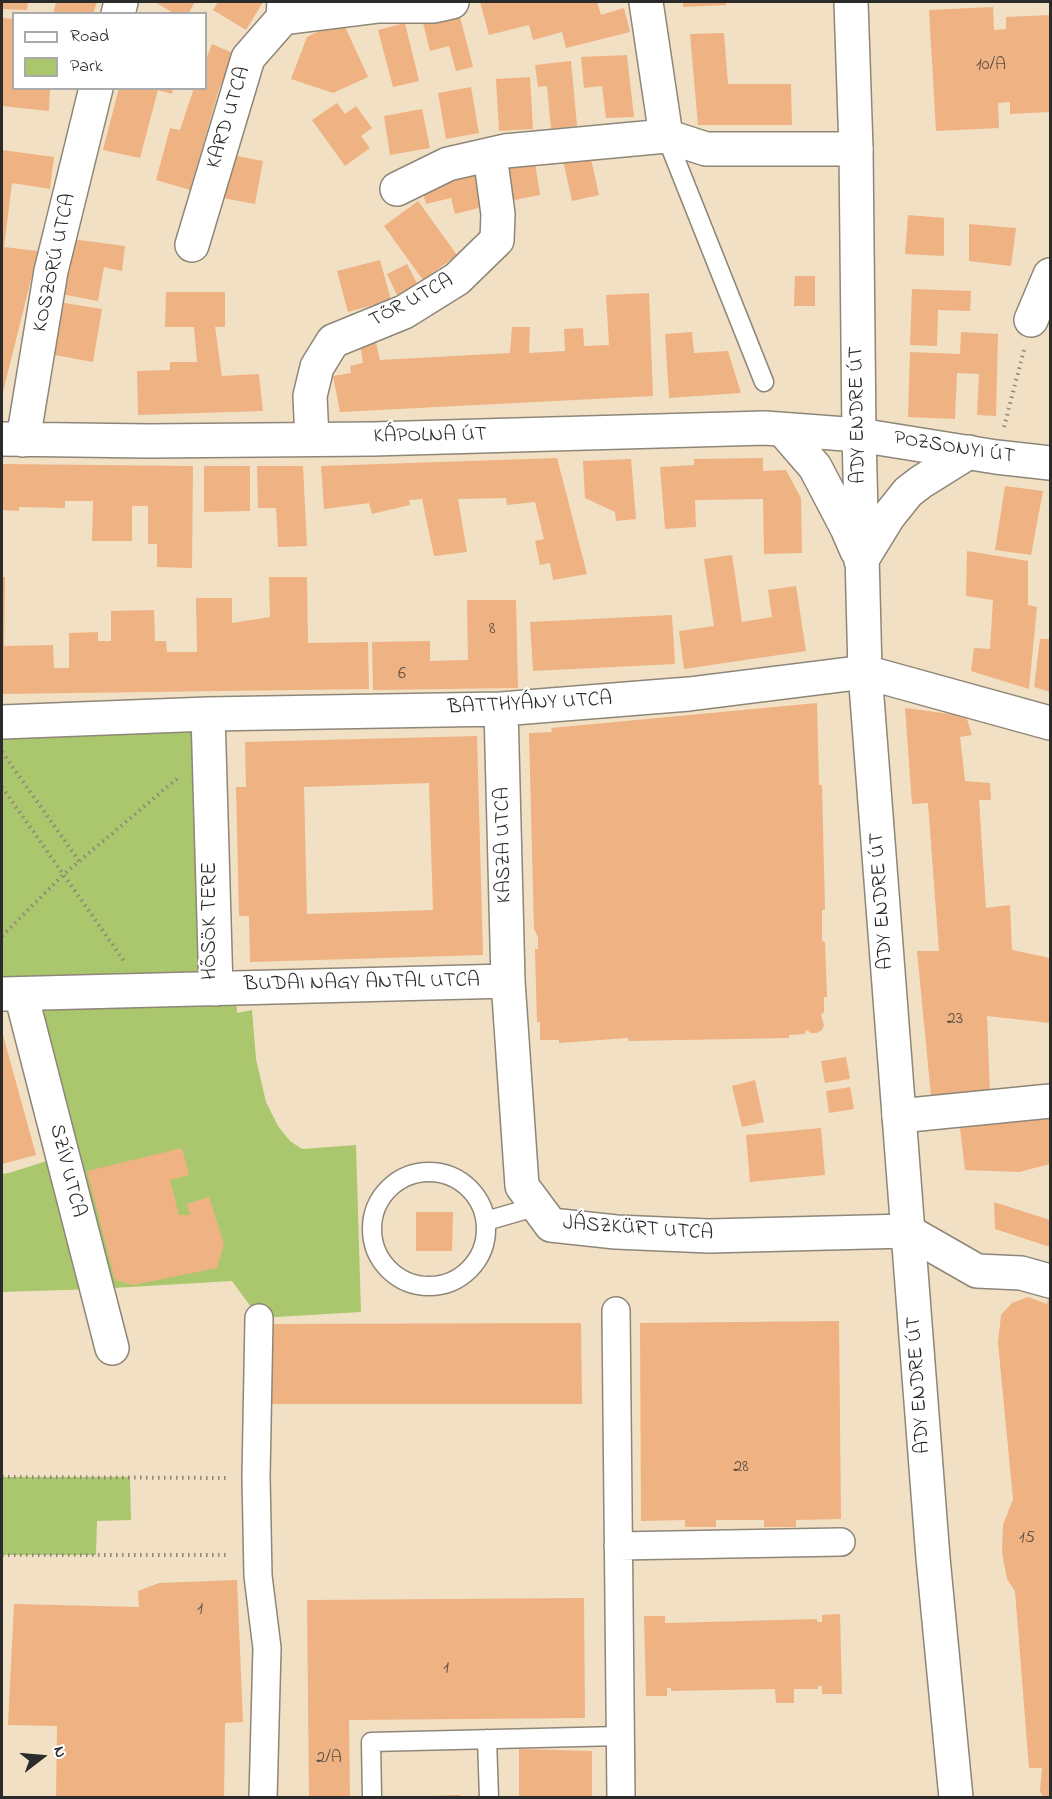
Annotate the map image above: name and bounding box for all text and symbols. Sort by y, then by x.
legend [12,12,207,90]
text: Road [70,24,109,50]
text: Park [70,54,103,80]
house number: 10/A [976,55,1006,77]
street label: KARD UTCA [203,64,257,172]
street label: KOSZORÚ UTCA [29,191,83,335]
street label: TŐR UTCA [366,269,458,335]
street label: ADY ENDRE ÚT [845,346,873,484]
street label: KÁPOLNA ÚT [373,423,487,451]
street label: POZSONYI ÚT [892,427,1016,471]
house number: 8 [489,619,495,641]
house number: 6 [398,664,406,686]
street label: BATTHYÁNY UTCA [447,688,613,722]
street label: KASZA UTCA [491,787,519,903]
street label: ADY ENDRE ÚT [866,831,900,971]
street label: HŐSÖK TERE [199,862,225,980]
street label: BUDAI NAGY ANTAL UTCA [244,969,480,999]
house number: 23 [947,1009,963,1031]
street label: SZÍV UTCA [42,1122,90,1220]
street label: JÁSZKÜRT UTCA [562,1212,714,1248]
street label: ADY ENDRE ÚT [903,1315,937,1455]
house number: 28 [733,1457,749,1479]
house number: 15 [1019,1528,1035,1550]
house number: 1 [197,1599,203,1621]
house number: 1 [443,1658,449,1680]
north arrow [12,1727,72,1787]
text: N [46,1744,72,1761]
house number: 2/A [316,1748,342,1770]

